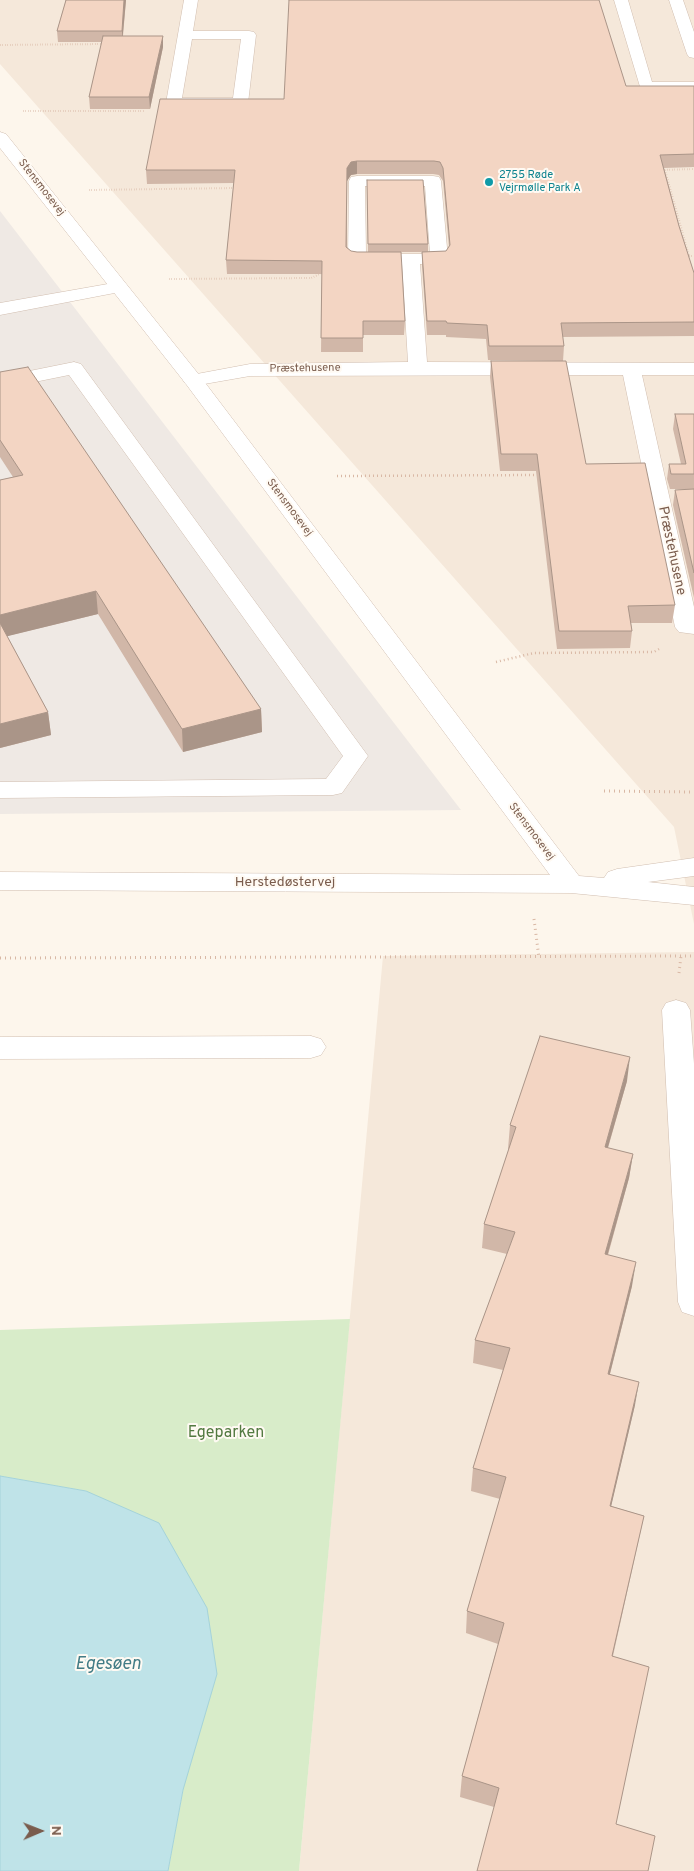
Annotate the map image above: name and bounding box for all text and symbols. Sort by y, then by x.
street label: Stensmosevej [15,157,67,219]
place label: 2755 Røde Vejrmølle Park A [499,169,581,195]
marker: 2755 Røde Vejrmølle Park A [483,176,495,188]
street label: Præstehusene [269,362,341,376]
street label: Stensmosevej [263,477,315,539]
street label: Præstehusene [653,505,689,597]
street label: Stensmosevej [505,801,557,863]
street label: Herstedøstervej [235,875,335,891]
park label: Egeparken [188,1424,264,1444]
water label: Egesøen [75,1654,141,1676]
north arrow [15,1806,65,1856]
text: N [47,1826,64,1836]

